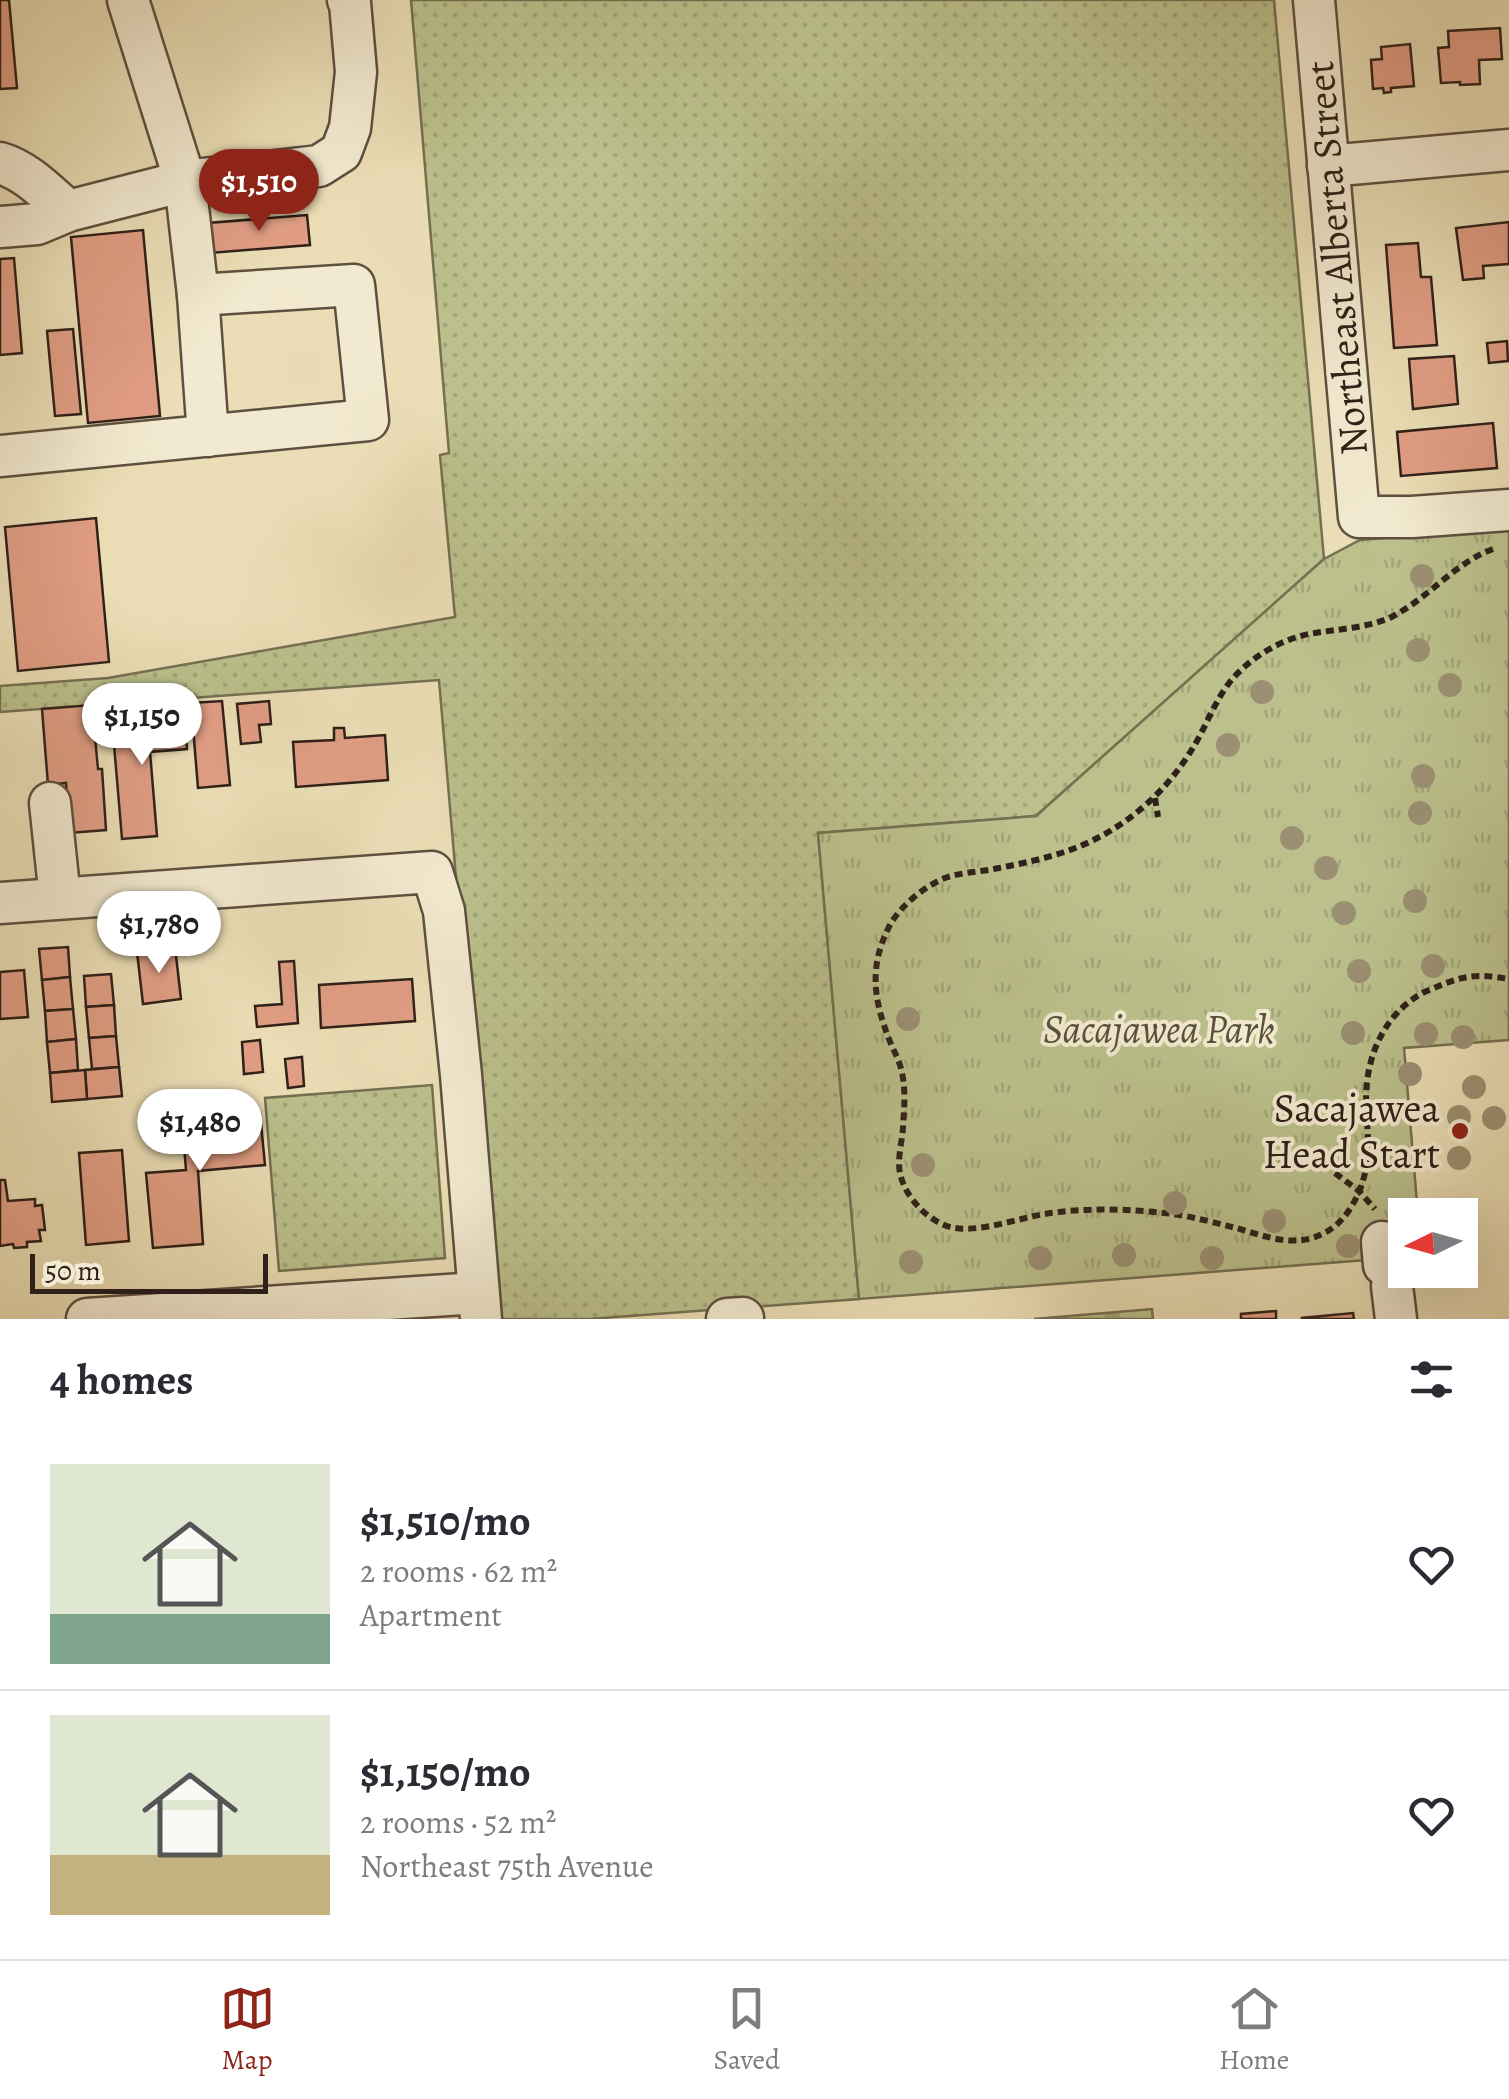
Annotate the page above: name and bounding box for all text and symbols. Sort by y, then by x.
street label: Northeast Alberta Street [1292,59,1381,457]
pin: $1,510 [178,149,340,234]
text: $1,510 [221,159,297,203]
pin: $1,150 [61,683,223,768]
text: $1,150 [104,693,180,737]
pin: $1,780 [78,891,240,976]
text: $1,780 [119,901,199,945]
park label: Sacajawea Park [1043,1002,1275,1057]
place label: Sacajawea Head Start [1263,1081,1440,1182]
pin: $1,480 [119,1089,281,1174]
text: $1,480 [159,1099,241,1143]
marker: Sacajawea Head Start [1449,1120,1471,1142]
north arrow [1388,1198,1478,1288]
map controls [1388,1198,1478,1288]
scale bar [30,1249,268,1294]
text: 50 m [45,1252,101,1290]
text: 4 homes [50,1351,193,1408]
icon: filters [1404,1352,1459,1407]
text: $1,510/mo [360,1492,531,1549]
icon: home [130,1504,250,1624]
icon: heart [1404,1537,1459,1592]
text: 2 rooms · 62 m² [360,1549,557,1593]
text: Apartment [360,1593,502,1637]
text: $1,150/mo [360,1743,531,1800]
icon: home [130,1755,250,1875]
icon: heart [1404,1788,1459,1843]
text: 2 rooms · 52 m² [360,1800,556,1844]
text: Northeast 75th Avenue [360,1844,654,1888]
tab: Map [220,1981,275,2079]
tab: Saved [714,1981,780,2079]
tab: Home [1219,1981,1289,2079]

